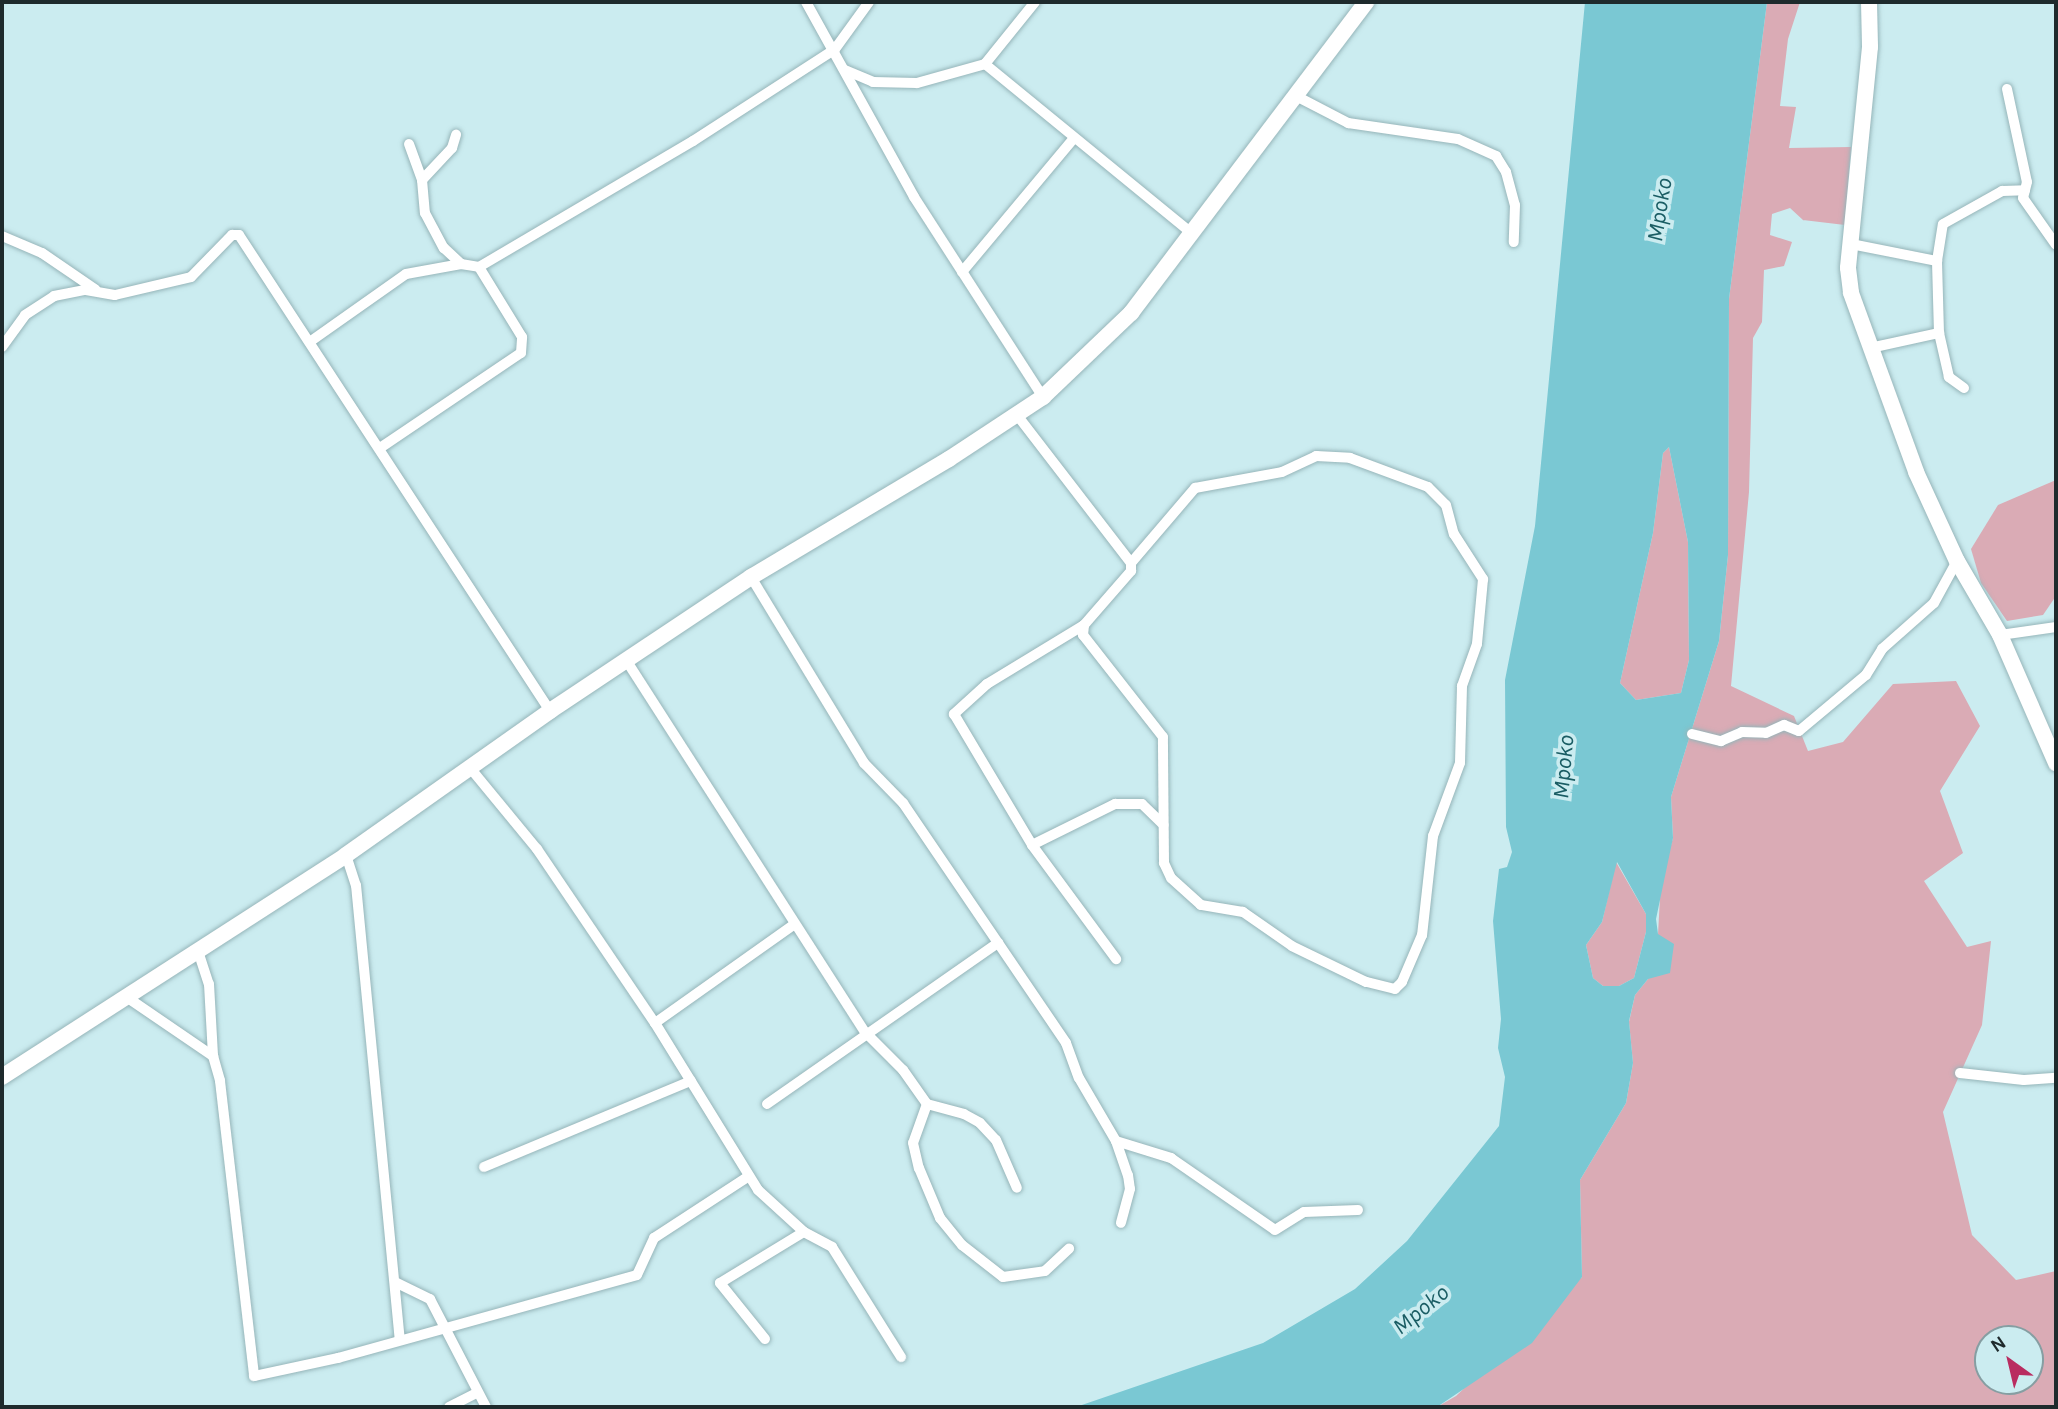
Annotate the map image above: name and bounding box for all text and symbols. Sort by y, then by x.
water label: Mpoko [1641,176,1679,244]
water label: Mpoko [1547,734,1581,800]
water label: Mpoko [1387,1279,1455,1341]
north arrow [1974,1325,2044,1395]
text: N [1987,1331,2010,1357]

